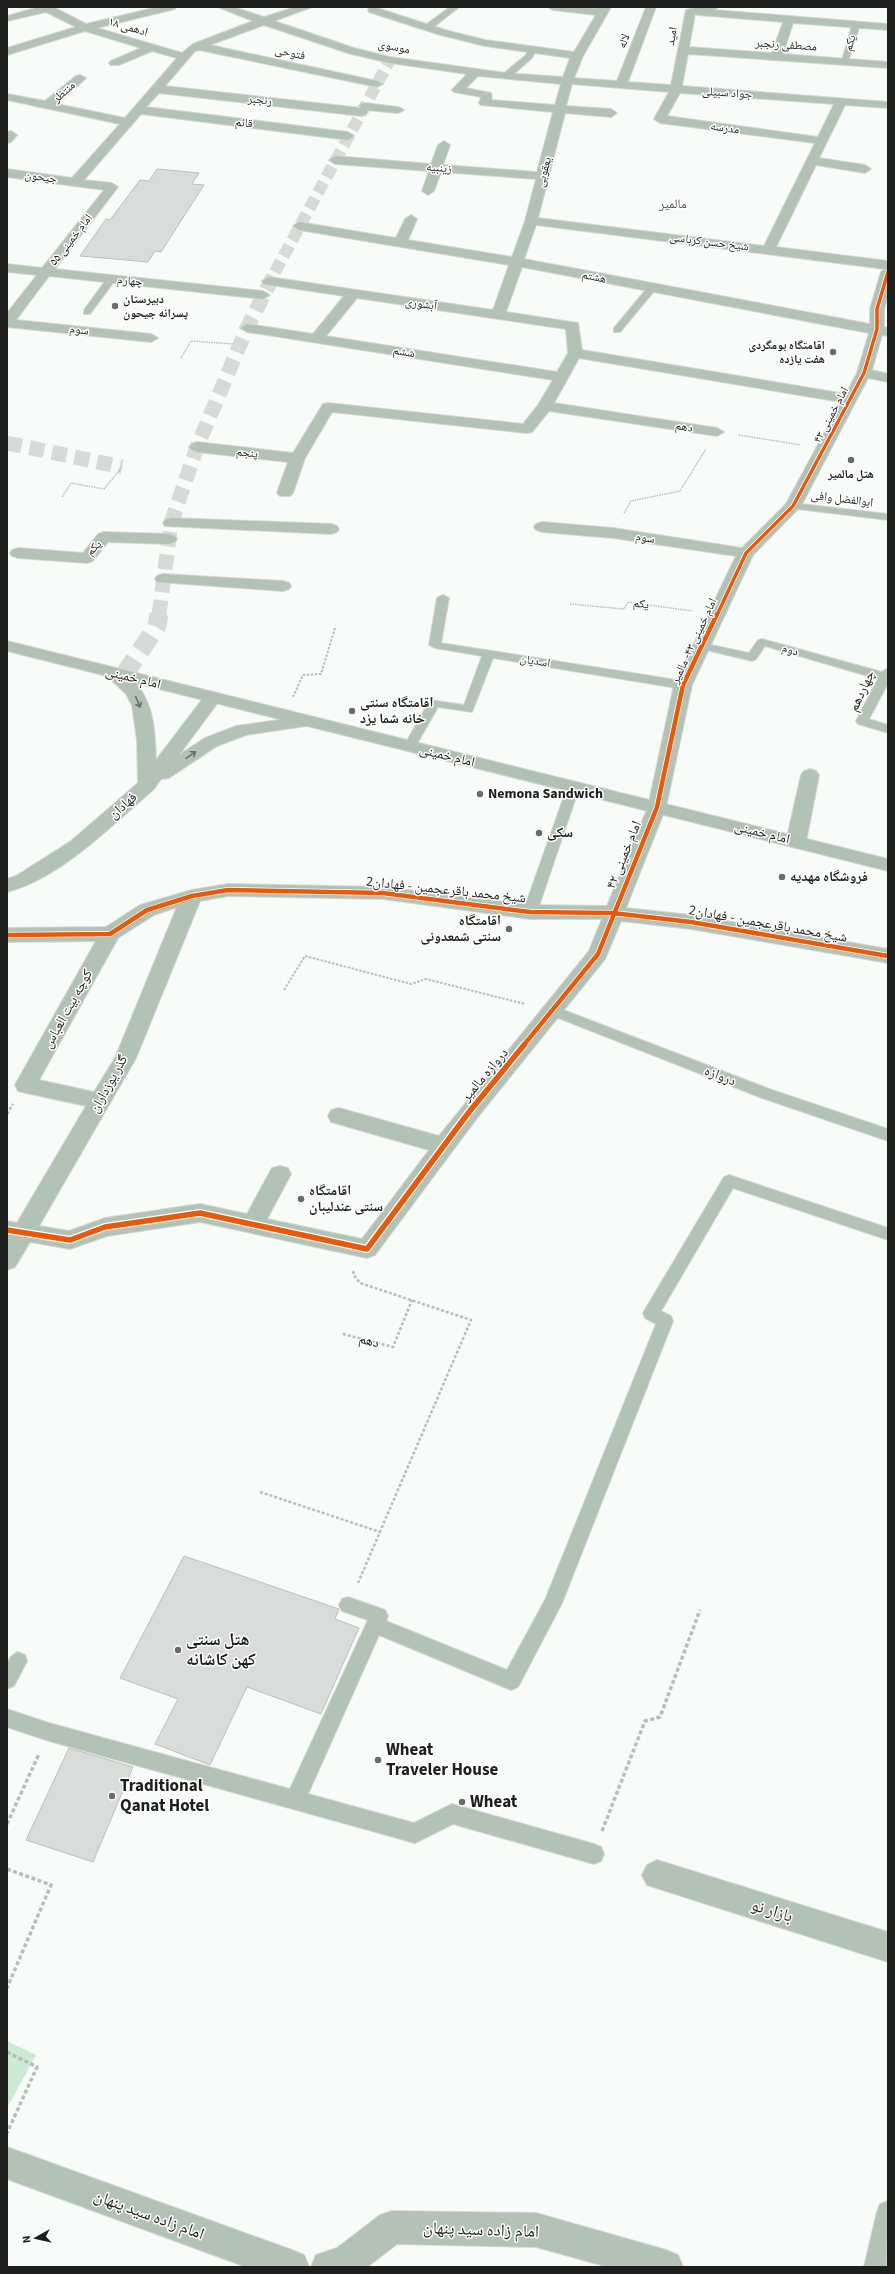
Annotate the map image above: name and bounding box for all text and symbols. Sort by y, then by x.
street label: ادهمی ۱۸ [106,13,150,41]
street label: امید [662,25,682,47]
street label: لاله [614,31,634,51]
street label: یکم [840,33,860,53]
street label: مصطفی رنجبر [754,34,817,56]
street label: موسوی [377,36,411,58]
street label: فتوحی [273,41,307,65]
street label: منتظر [48,77,79,108]
street label: جواد سبیلی [701,83,753,103]
street label: رنجبر [246,90,273,110]
street label: قائم [234,113,254,133]
street label: مدرسه [709,118,741,138]
street label: یعقوبی [532,155,556,189]
street label: زینبیه [426,159,453,177]
street label: جیحون [24,166,59,188]
district label: مالمیر [658,195,687,213]
street label: امام خمینی ۵۵ [45,210,97,269]
street label: شیخ حسن کرباسی [668,229,750,255]
street label: هشتم [580,266,608,288]
street label: چهارم [116,271,144,291]
place label: دبیرستان پسرانه جیحون [123,291,188,322]
street label: آبشوری [404,293,439,315]
marker: دبیرستان پسرانه جیحون [110,301,120,311]
street label: سوم [68,321,90,339]
place label: اقامتگاه بومگردی هفت یازده [748,337,825,368]
street label: ششم [392,342,416,362]
marker: اقامتگاه بومگردی هفت یازده [828,347,838,357]
street label: امام خمینی ۴۳ [809,384,853,446]
street label: دهم [674,417,694,437]
street label: پنجم [235,443,259,463]
marker: هتل مالمير [846,455,856,465]
place label: هتل مالمير [827,466,874,483]
street label: ابوالفضل وافی [810,487,874,511]
street label: سوم [634,528,656,548]
street label: یکم [82,536,106,560]
street label: یکم [632,595,650,613]
street label: امام خمینی ۴۳- مالمیر [666,595,721,688]
street label: دوم [780,640,800,660]
street label: اسدیان [519,650,552,672]
street label: امام خمینی [103,661,163,695]
street label: چهاردهم [844,667,880,715]
place label: اقامتگاه سنتی خانه شما یزد [360,693,434,729]
one-way arrow [135,695,143,707]
marker: اقامتگاه سنتی خانه شما یزد [347,706,357,716]
street label: امام خمینی [417,739,477,773]
one-way arrow [185,751,196,759]
place label: Nemona Sandwich [488,784,603,804]
street label: فهادان [104,788,142,824]
marker: Nemona Sandwich [475,789,485,799]
street label: امام خمینی [732,816,792,850]
street label: امام خمینی ۴۲ [601,818,647,892]
place label: سکی [547,823,573,843]
marker: سکی [534,828,544,838]
place label: فروشگاه مهدیه [790,867,868,887]
street label: شیخ محمد باقرعجمین - فهادان2 [365,872,527,908]
marker: فروشگاه مهدیه [777,872,787,882]
street label: شیخ محمد باقرعجمین - فهادان2 [687,900,849,948]
place label: اقامتگاه سنتی شمعدونی [421,911,501,947]
marker: اقامتگاه سنتی شمعدونی [504,924,514,934]
street label: کوچه بيت العباس [38,966,98,1052]
street label: دروازه مالمیر [456,1044,513,1107]
street label: گذر يوزداران [85,1051,133,1117]
street label: دروازه [701,1061,739,1091]
place label: اقامتگاه سنتی عندلیبان [309,1181,383,1217]
marker: اقامتگاه سنتی عندلیبان [296,1194,306,1204]
street label: دهم [357,1329,381,1353]
place label: هتل سنتی کهن کاشانه [186,1628,256,1672]
marker: هتل سنتی کهن کاشانه [173,1645,183,1655]
place label: Wheat Traveler House [386,1738,498,1782]
marker: Wheat Traveler House [373,1755,383,1765]
place label: Traditional Qanat Hotel [120,1774,209,1818]
place label: Wheat [470,1790,518,1814]
marker: Traditional Qanat Hotel [107,1791,117,1801]
marker: Wheat [457,1797,467,1807]
street label: بازار نو [748,1893,796,1929]
street label: امام زاده سید پنهان [90,2184,208,2246]
street label: امام زاده سید پنهان [423,2216,539,2244]
north arrow [16,2218,56,2258]
text: N [19,2235,35,2244]

